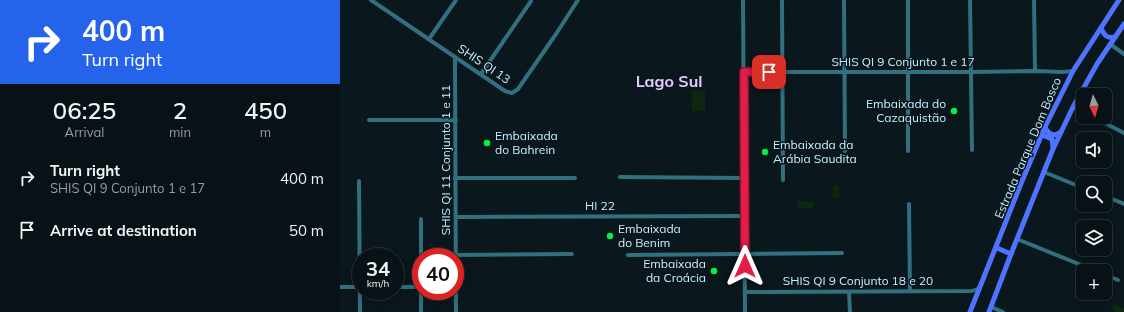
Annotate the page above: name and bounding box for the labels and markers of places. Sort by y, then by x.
pin [752,55,786,89]
place label: Embaixada do Cazaquistão [866,96,946,125]
marker: Embaixada do Cazaquistão [949,106,959,116]
place label: Embaixada do Bahrein [495,128,558,157]
place label: Embaixada da Arábia Saudita [773,137,857,166]
marker: Embaixada do Bahrein [482,138,492,148]
marker: Embaixada da Arábia Saudita [760,147,770,157]
place label: Embaixada do Benim [618,221,681,250]
marker: Embaixada do Benim [605,231,615,241]
place label: Embaixada da Croácia [643,256,706,285]
marker: Embaixada da Croácia [709,266,719,276]

